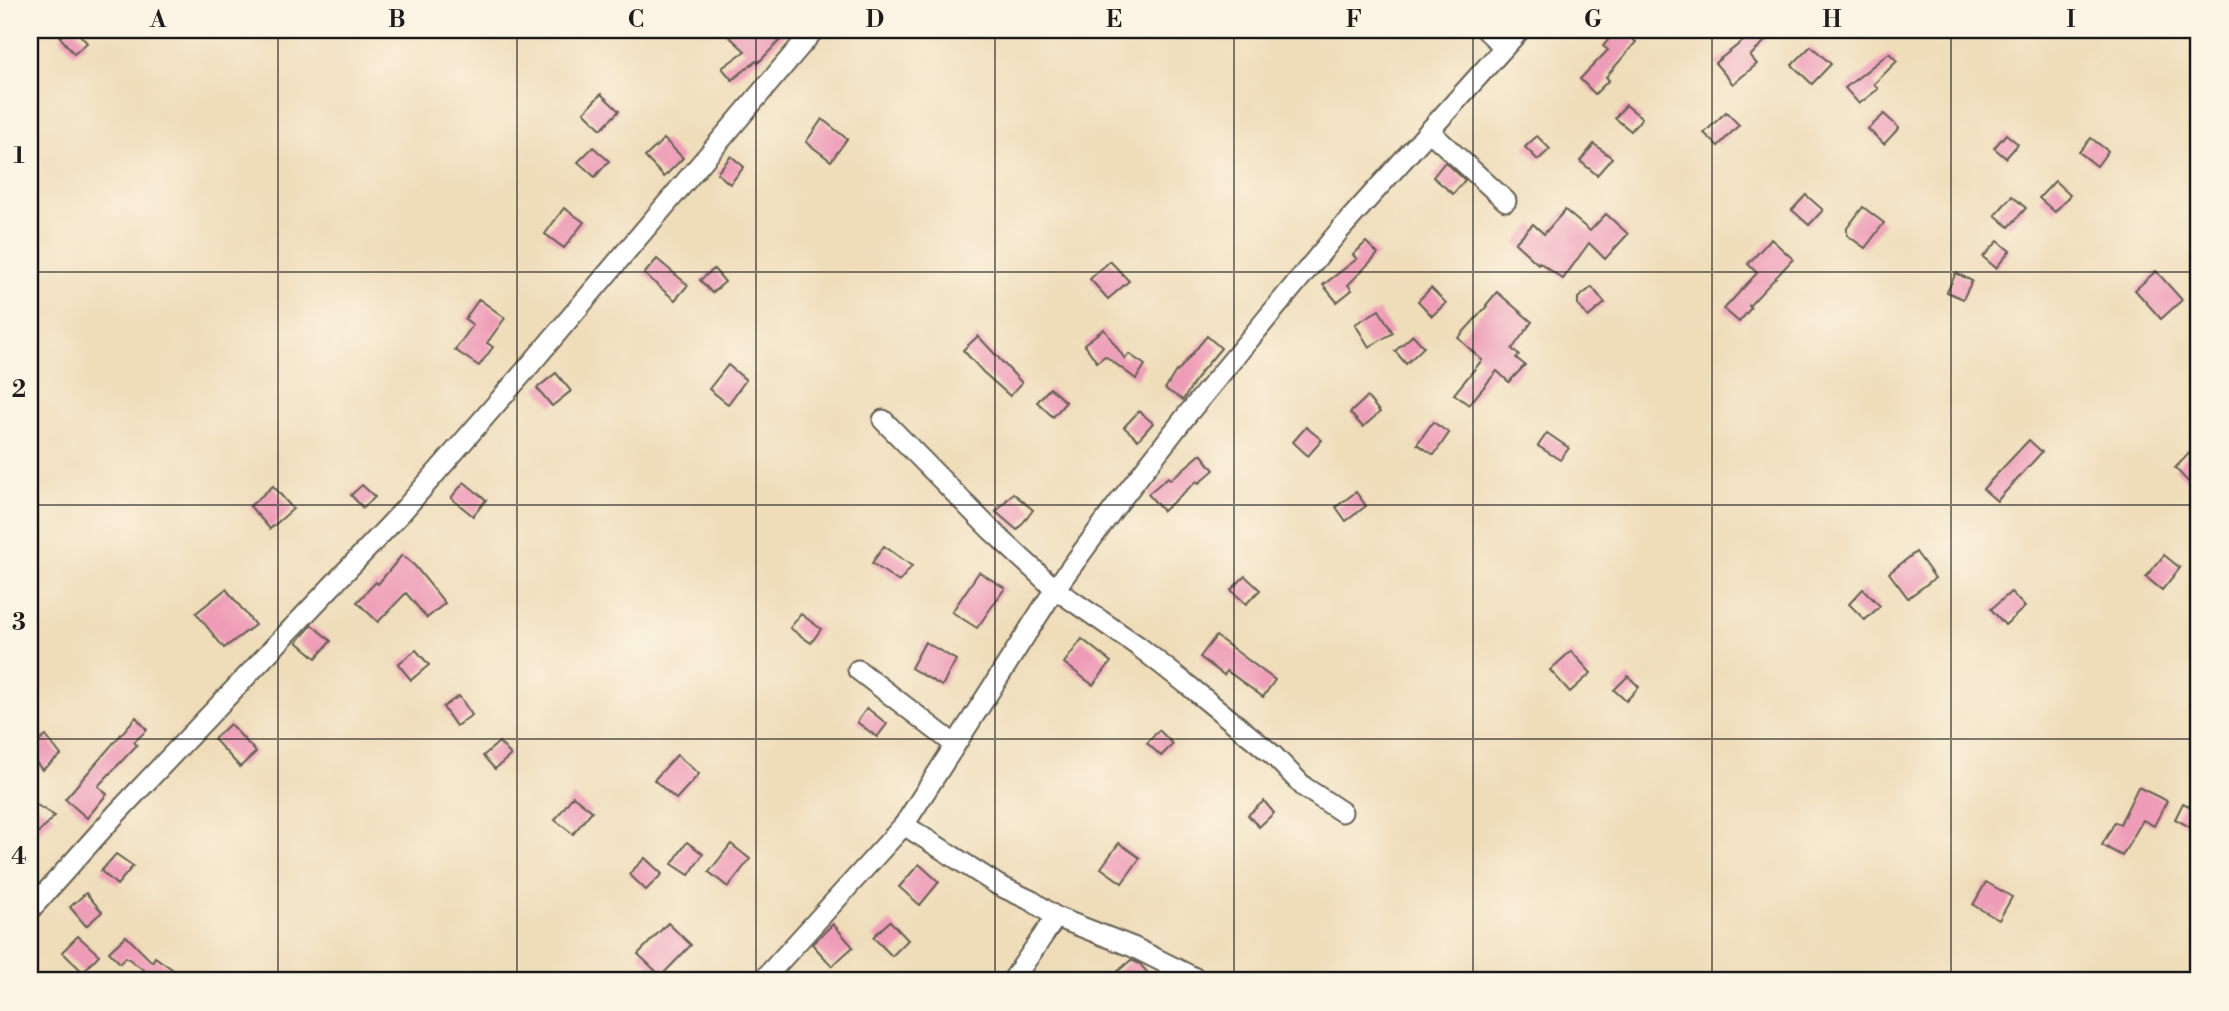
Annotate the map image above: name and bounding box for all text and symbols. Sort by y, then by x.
text: A [149,6,167,34]
text: B [388,6,406,34]
text: C [628,6,644,34]
text: D [866,6,884,34]
text: E [1106,6,1122,34]
text: F [1346,6,1362,34]
text: G [1584,6,1602,34]
text: H [1823,6,1842,34]
text: I [2067,6,2076,34]
text: 1 [13,142,25,170]
text: 2 [12,376,26,404]
text: 3 [12,609,26,637]
text: 4 [11,843,27,871]

